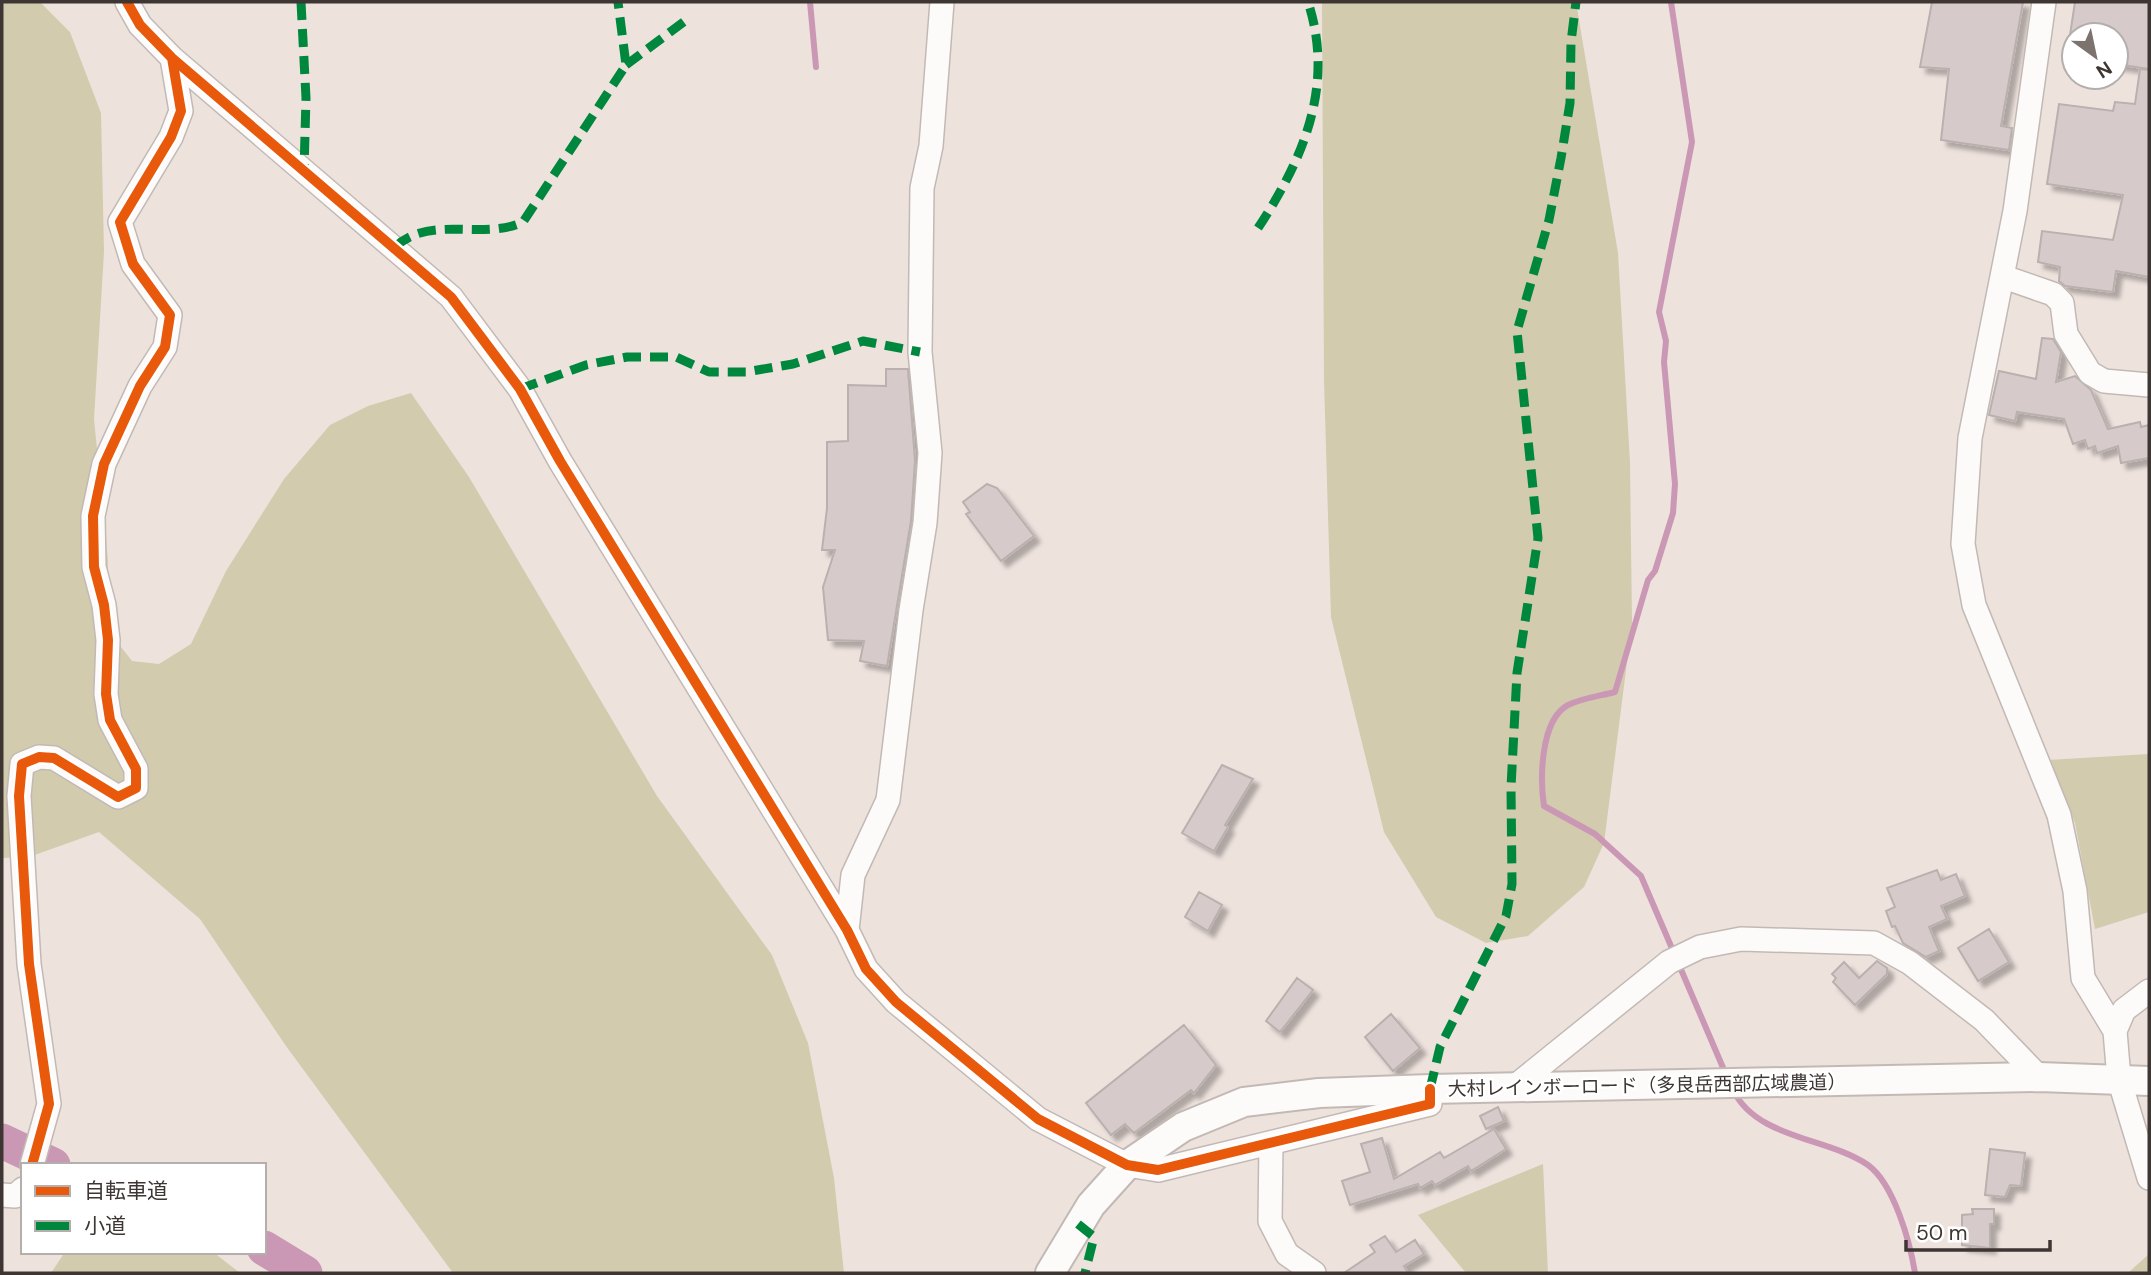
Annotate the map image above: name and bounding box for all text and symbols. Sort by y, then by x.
north arrow [2060,21,2130,91]
text: N [2091,56,2117,84]
street label: 大村レインボーロード（多良岳西部広域農道） [1447,1070,1847,1101]
legend [21,1163,266,1254]
text: 自転車道 [84,1177,168,1205]
scale bar [1906,1208,2050,1252]
text: 小道 [84,1212,126,1240]
text: 50 m [1916,1219,1967,1247]

